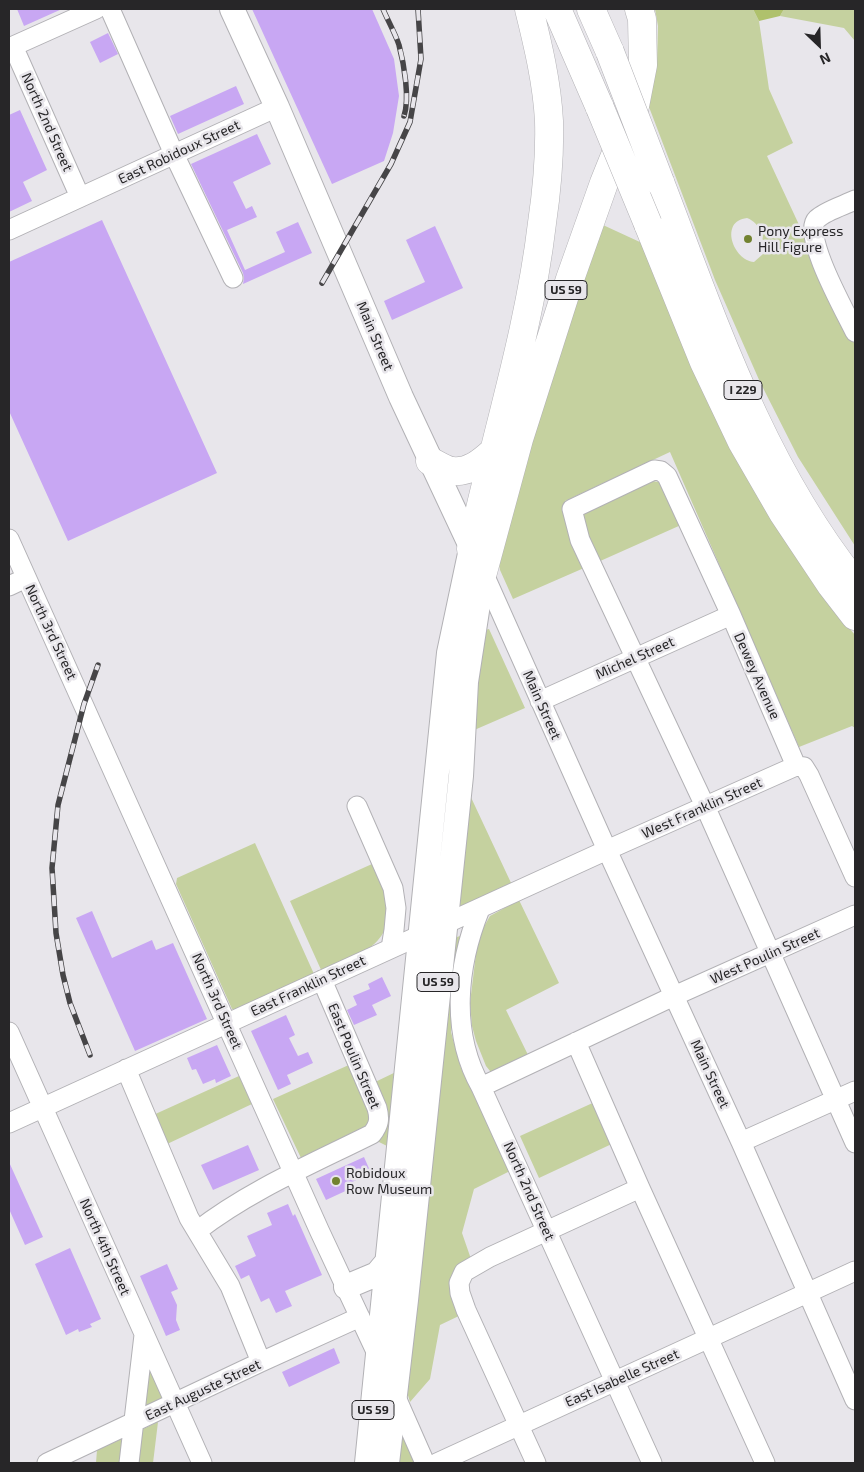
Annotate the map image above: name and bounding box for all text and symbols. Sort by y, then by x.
north arrow [794,20,844,70]
text: N [817,49,833,69]
street label: North 2nd Street [18,70,76,174]
street label: East Robidoux Street [115,116,243,188]
place label: Pony Express Hill Figure [758,223,843,256]
marker: Pony Express Hill Figure [742,233,754,245]
road number: US 59 [545,280,587,300]
street label: Main Street [353,299,397,373]
road number: I 229 [724,380,762,400]
street label: North 3rd Street [22,582,80,682]
street label: Dewey Avenue [730,630,784,722]
street label: Michel Street [593,633,677,683]
street label: Main Street [519,668,565,742]
street label: West Franklin Street [639,774,765,842]
street label: West Poulin Street [708,924,822,988]
street label: North 3rd Street [188,950,246,1052]
street label: East Franklin Street [248,952,368,1020]
road number: US 59 [417,972,459,992]
street label: East Poulin Street [324,1001,384,1111]
street label: Main Street [687,1037,733,1111]
street label: North 2nd Street [500,1139,558,1243]
place label: Robidoux Row Museum [346,1165,432,1198]
marker: Robidoux Row Museum [330,1175,342,1187]
street label: North 4th Street [76,1196,134,1298]
street label: East Isabelle Street [562,1345,682,1411]
street label: East Auguste Street [143,1356,263,1424]
road number: US 59 [352,1400,394,1420]

